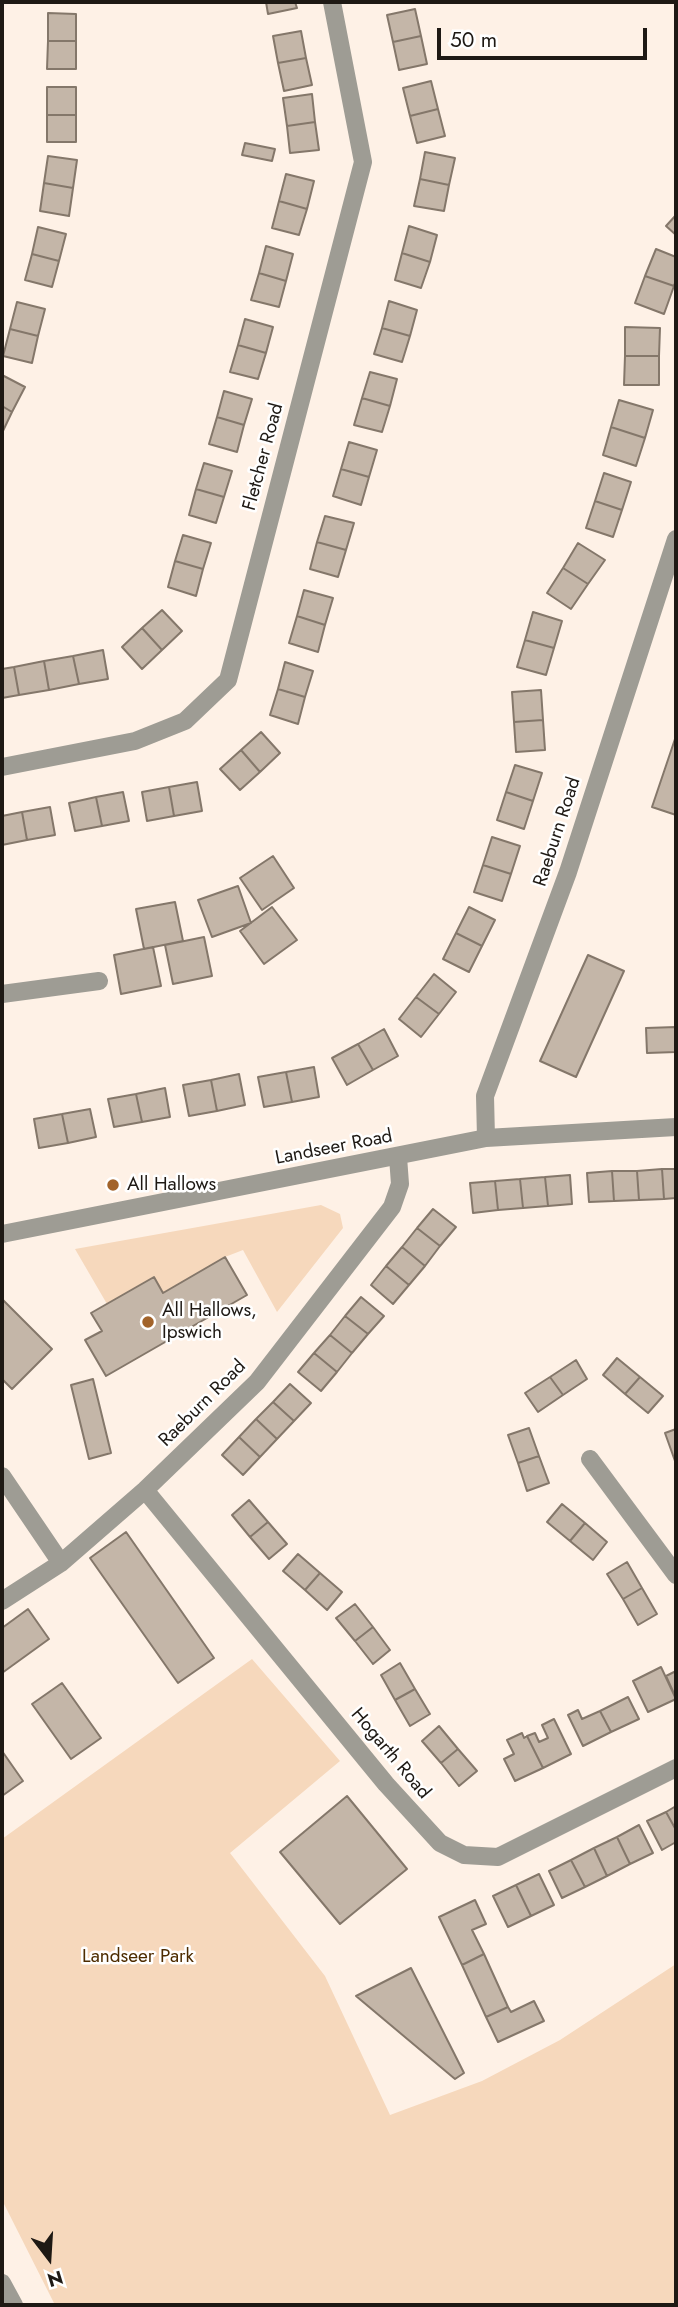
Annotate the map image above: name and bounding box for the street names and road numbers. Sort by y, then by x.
street label: Fletcher Road [239,401,289,513]
street label: Raeburn Road [530,774,586,890]
street label: Landseer Road [273,1125,395,1171]
street label: Raeburn Road [155,1356,251,1452]
street label: Hogarth Road [345,1704,435,1804]

